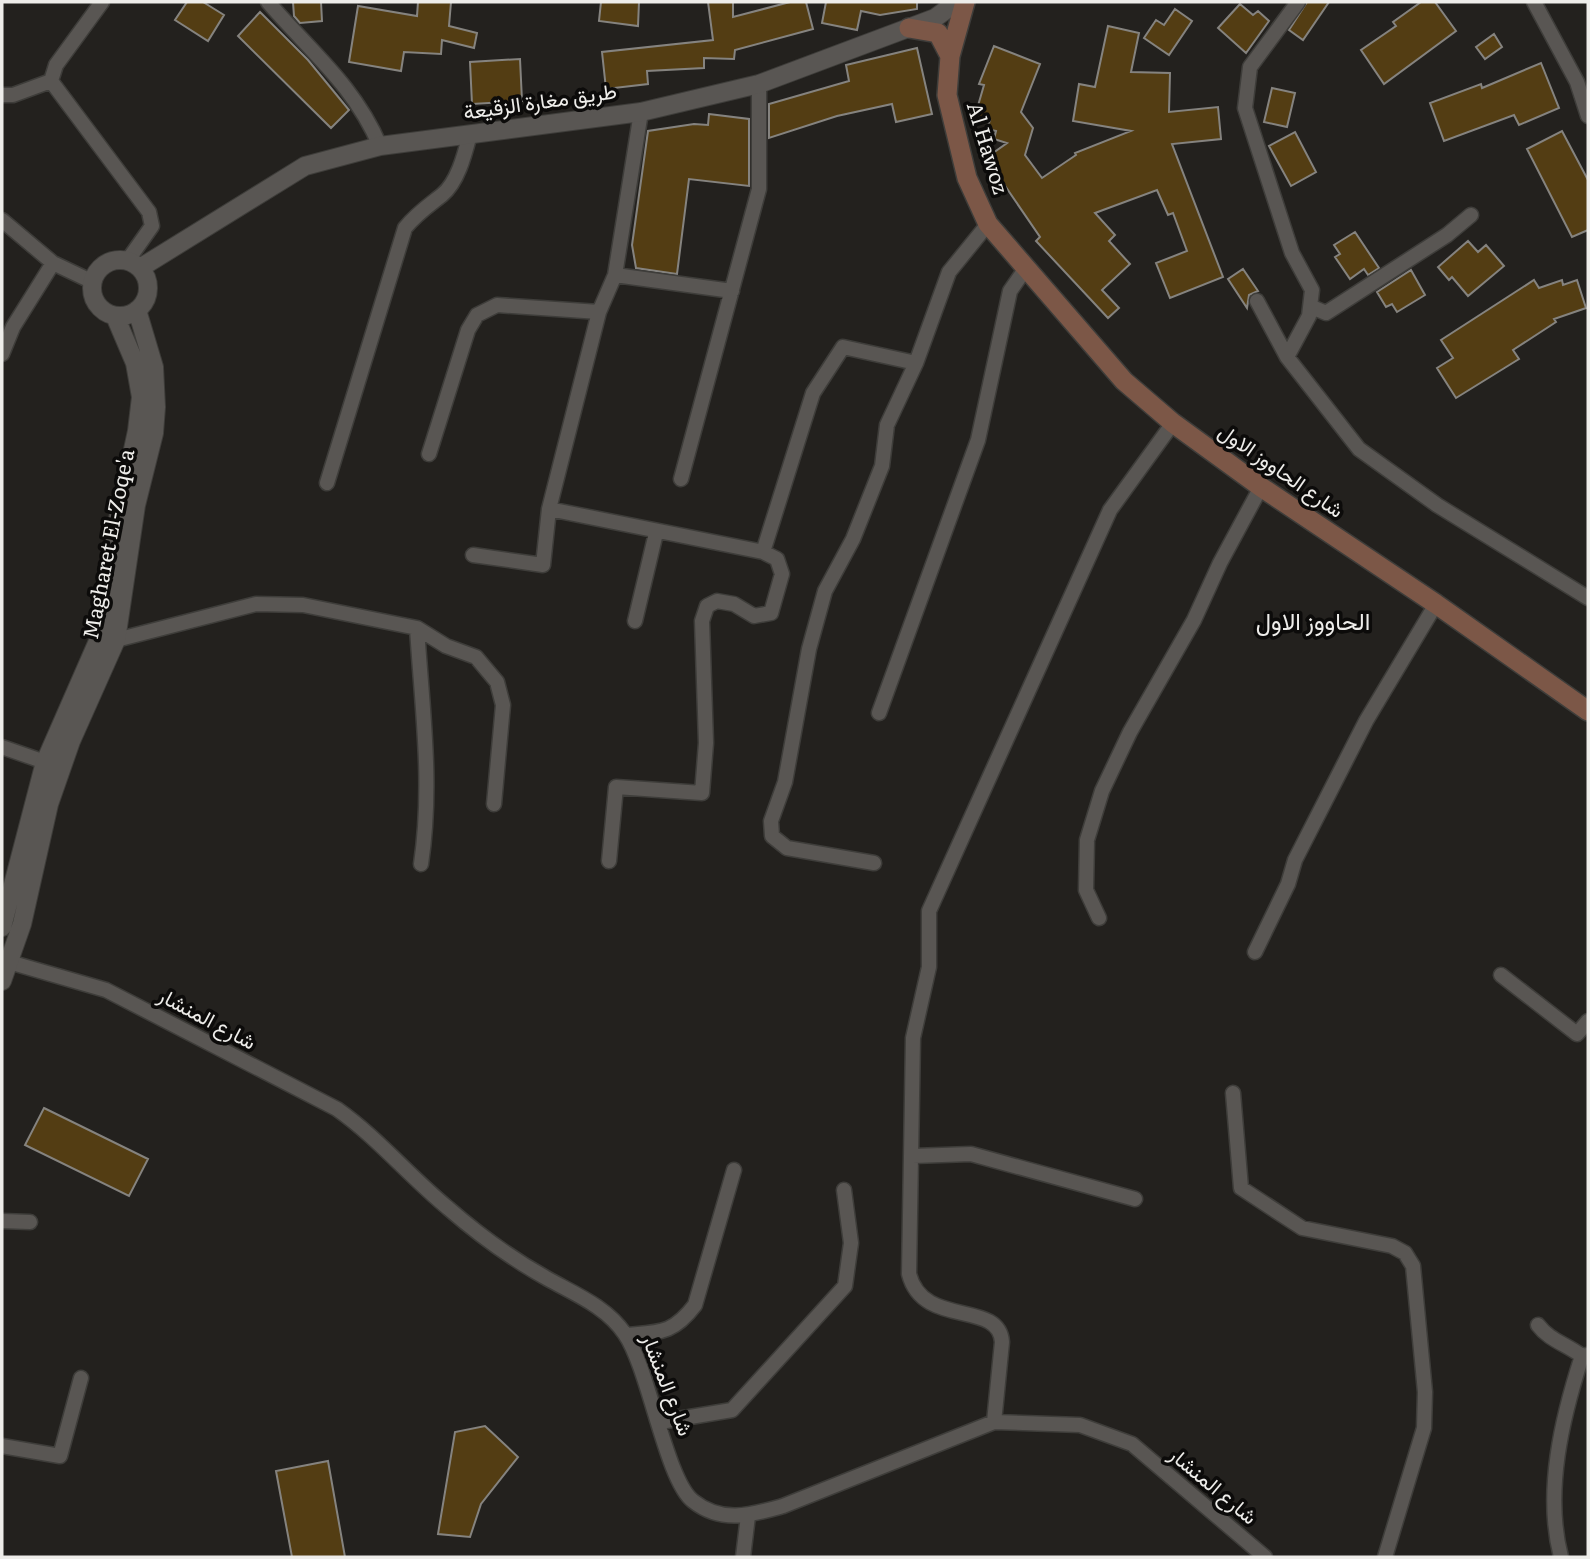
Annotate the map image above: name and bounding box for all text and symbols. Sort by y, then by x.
street label: طريق مغارة الزقيعة [461,73,618,126]
street label: Al Hawoz [961,97,1018,197]
street label: شارع الحاووز الاول [1213,414,1351,525]
street label: Magharet El-Zoqe'a [73,445,140,641]
district label: الحاووز الاول [1256,602,1370,637]
street label: شارع المنشار [152,978,263,1056]
street label: شارع المنشار [634,1328,703,1440]
street label: شارع المنشار [1162,1437,1266,1531]

